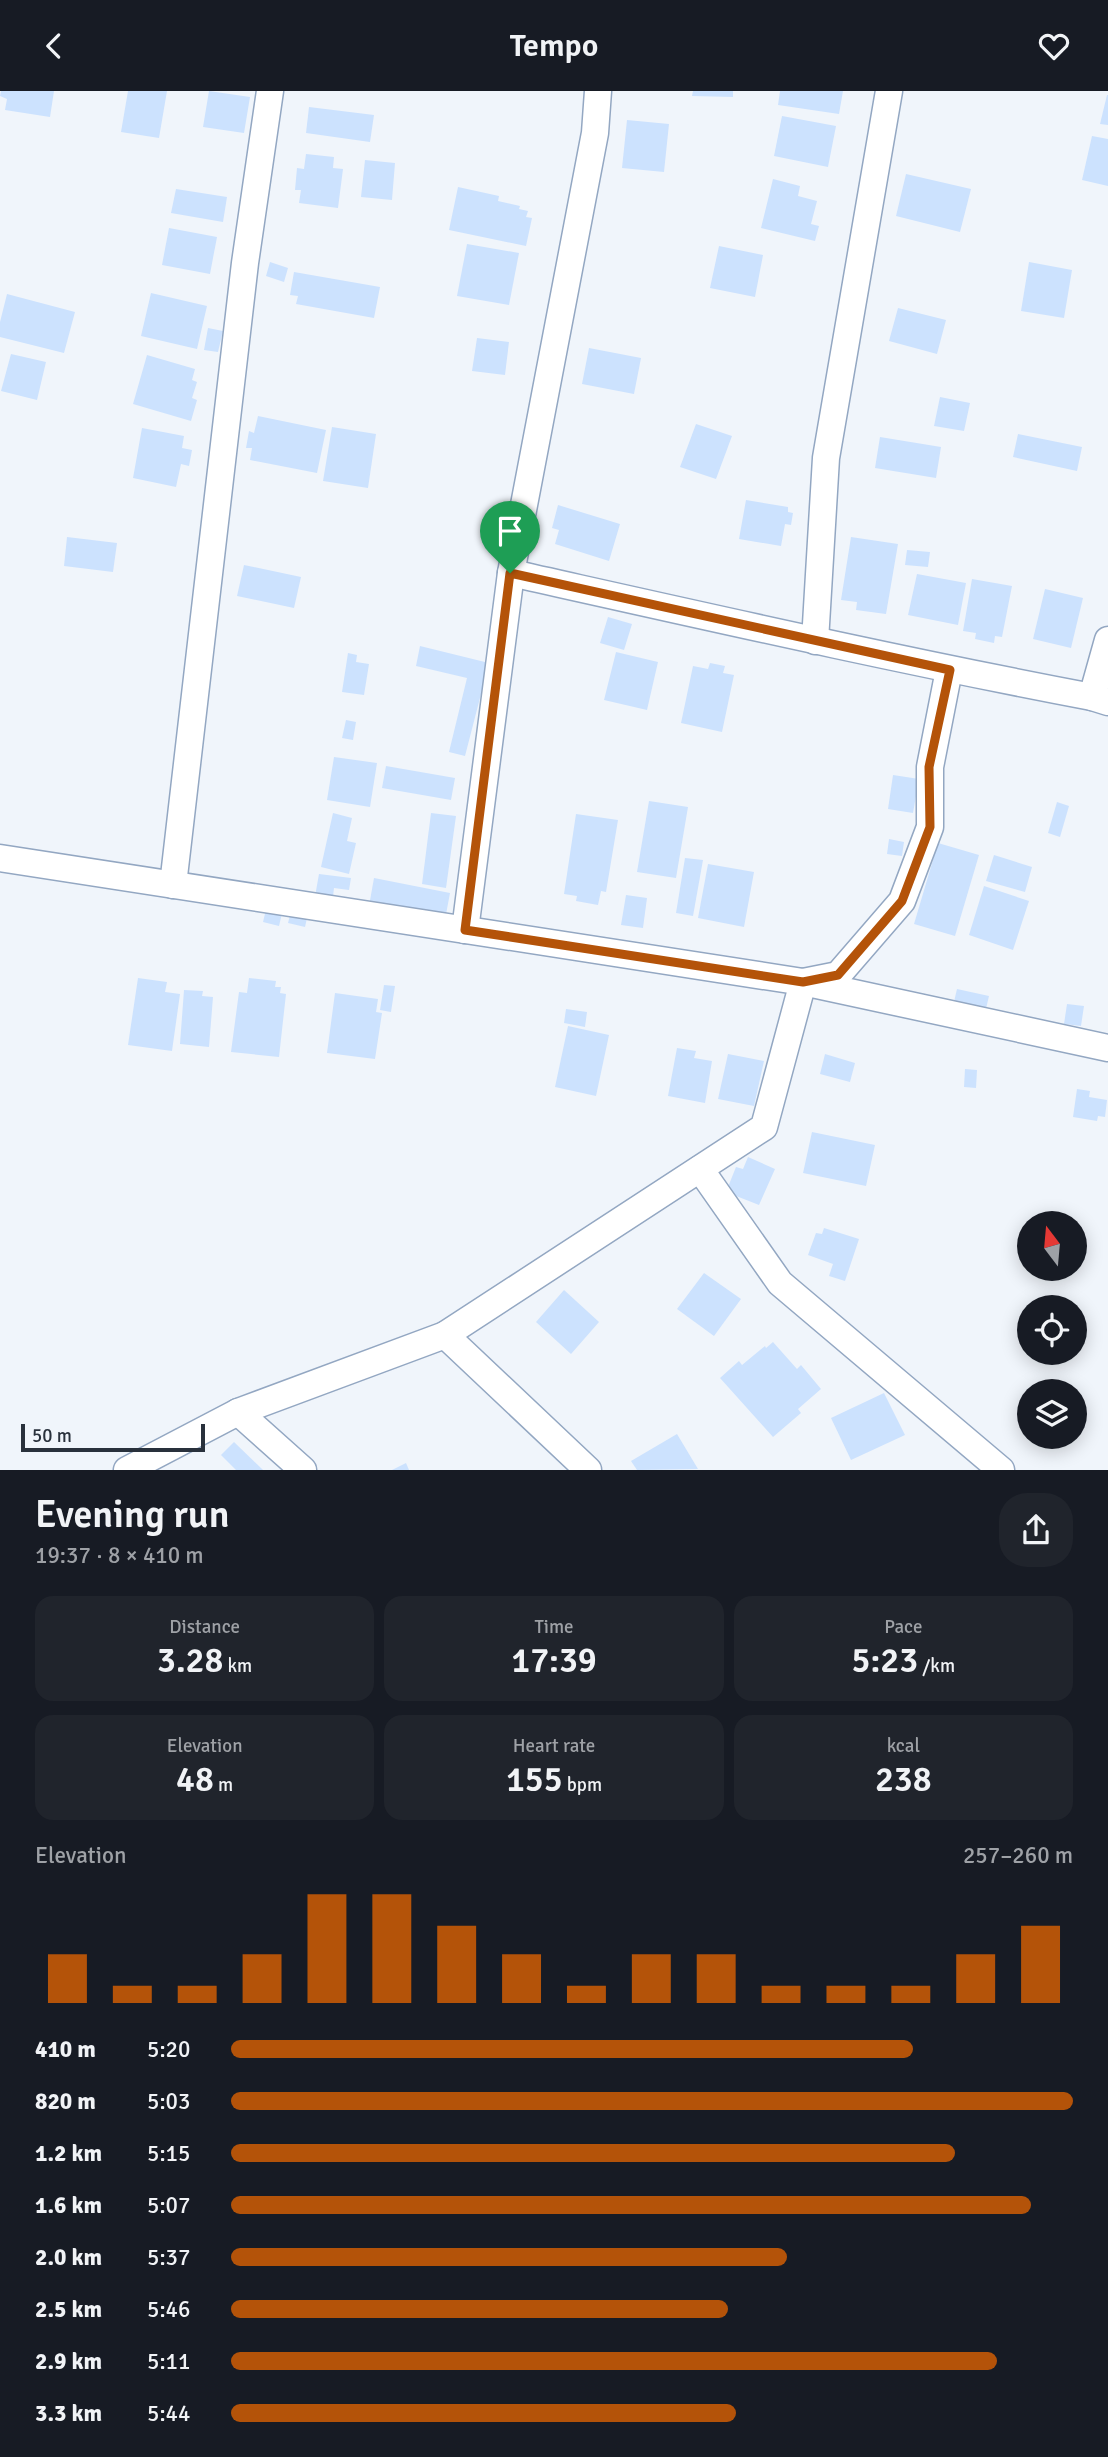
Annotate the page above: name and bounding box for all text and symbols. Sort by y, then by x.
text: Tempo [510,26,598,65]
icon: back [35,27,73,65]
icon: heart [1035,27,1073,65]
pin [480,501,540,573]
icon: arrive [491,512,529,550]
north arrow [1017,1211,1087,1281]
map controls [1017,1211,1087,1449]
button: locate [1017,1295,1087,1365]
button: layers [1017,1379,1087,1449]
scale bar [21,1421,205,1453]
text: 50 m [32,1424,72,1448]
text: Evening run [35,1491,229,1538]
button: share [999,1493,1073,1567]
text: 19:37 · 8 × 410 m [35,1541,204,1570]
text: Distance [169,1615,240,1639]
text: Time [534,1615,574,1639]
text: Pace [884,1615,922,1639]
text: 3.28 [157,1639,223,1682]
text: 17:39 [511,1639,597,1682]
text: 5:23 [852,1639,918,1682]
text: km [223,1654,252,1678]
text: /km [918,1654,955,1678]
text: Elevation [167,1734,243,1758]
text: Heart rate [513,1734,595,1758]
text: kcal [887,1734,920,1758]
text: 48 [176,1758,214,1801]
text: 155 [506,1758,563,1801]
text: 238 [875,1758,932,1801]
text: m [214,1773,233,1797]
text: bpm [563,1773,602,1797]
text: Elevation [35,1841,127,1870]
text: 257–260 m [963,1841,1073,1870]
text: 410 m [35,2035,96,2064]
text: 5:20 [147,2035,190,2064]
text: 820 m [35,2087,96,2116]
text: 5:03 [147,2087,190,2116]
text: 1.2 km [35,2139,102,2168]
text: 5:15 [147,2139,190,2168]
text: 1.6 km [35,2191,102,2220]
text: 5:07 [147,2191,190,2220]
text: 2.0 km [35,2243,102,2272]
text: 5:37 [147,2243,190,2272]
text: 2.5 km [35,2295,102,2324]
text: 5:46 [147,2295,190,2324]
text: 2.9 km [35,2347,102,2376]
text: 5:11 [147,2347,190,2376]
text: 3.3 km [35,2399,102,2428]
text: 5:44 [147,2399,190,2428]

